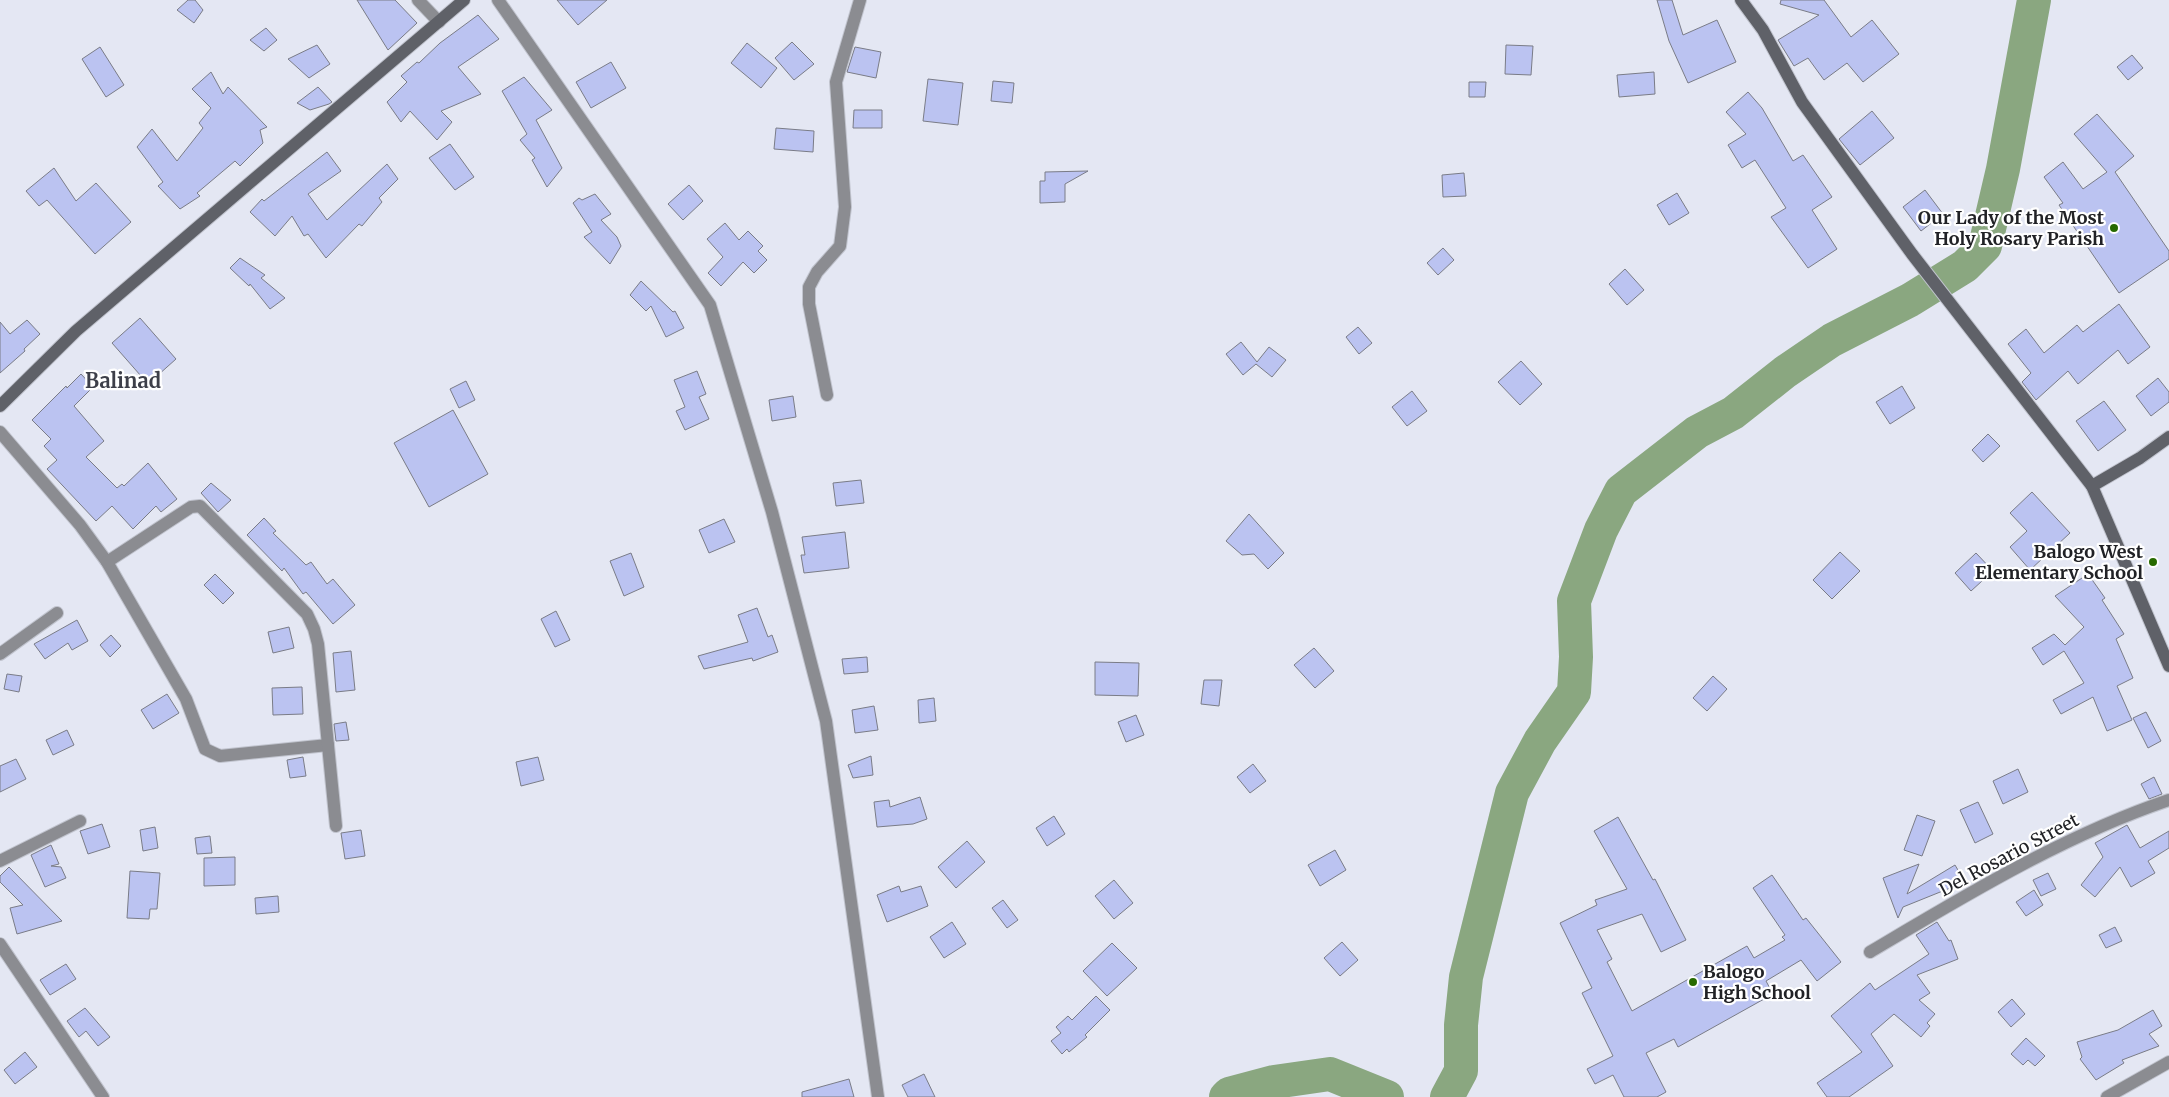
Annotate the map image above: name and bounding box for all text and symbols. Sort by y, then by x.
place label: Our Lady of the Most Holy Rosary Parish [1918,206,2105,250]
marker: Our Lady of the Most Holy Rosary Parish [2108,222,2120,234]
district label: Balinad [85,368,161,393]
place label: Balogo West Elementary School [1975,540,2144,584]
marker: Balogo West Elementary School [2147,556,2159,568]
street label: Del Rosario Street [1935,808,2083,901]
place label: Balogo High School [1703,960,1811,1004]
marker: Balogo High School [1687,976,1699,988]

